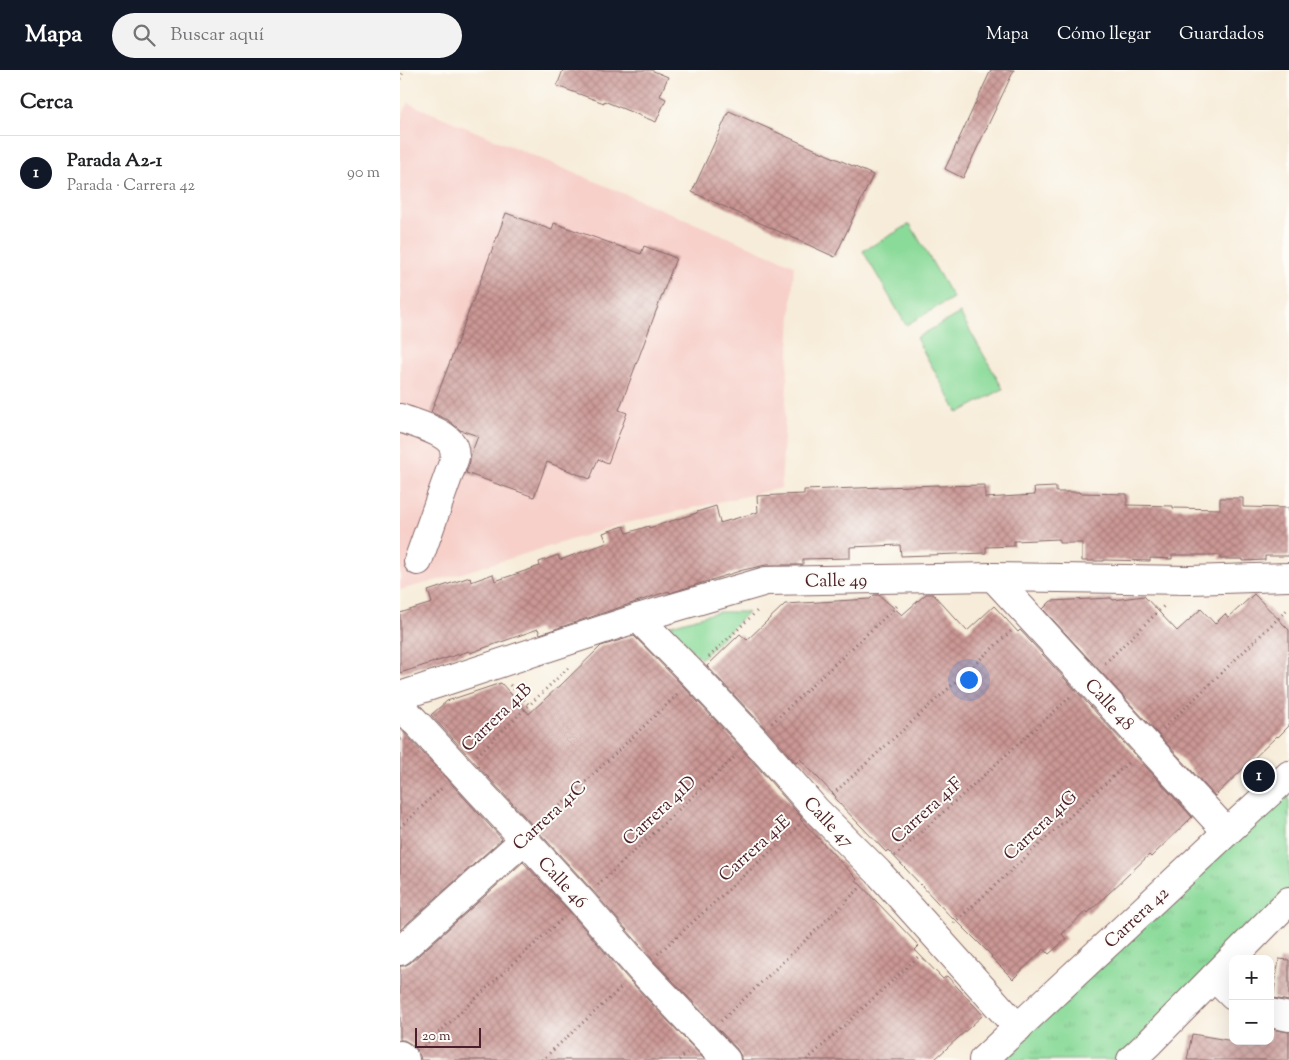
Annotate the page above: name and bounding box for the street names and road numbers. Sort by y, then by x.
street label: Calle 49 [805,568,868,596]
street label: Calle 48 [1078,674,1139,737]
street label: Carrera 41B [456,678,539,759]
street label: Carrera 41D [618,770,703,853]
street label: Carrera 41F [886,772,969,851]
street label: Carrera 41C [508,775,593,858]
street label: Carrera 41G [998,785,1084,868]
street label: Calle 47 [796,792,859,855]
street label: Carrera 41E [714,810,797,889]
street label: Calle 46 [531,852,592,915]
street label: Carrera 42 [1099,881,1176,955]

